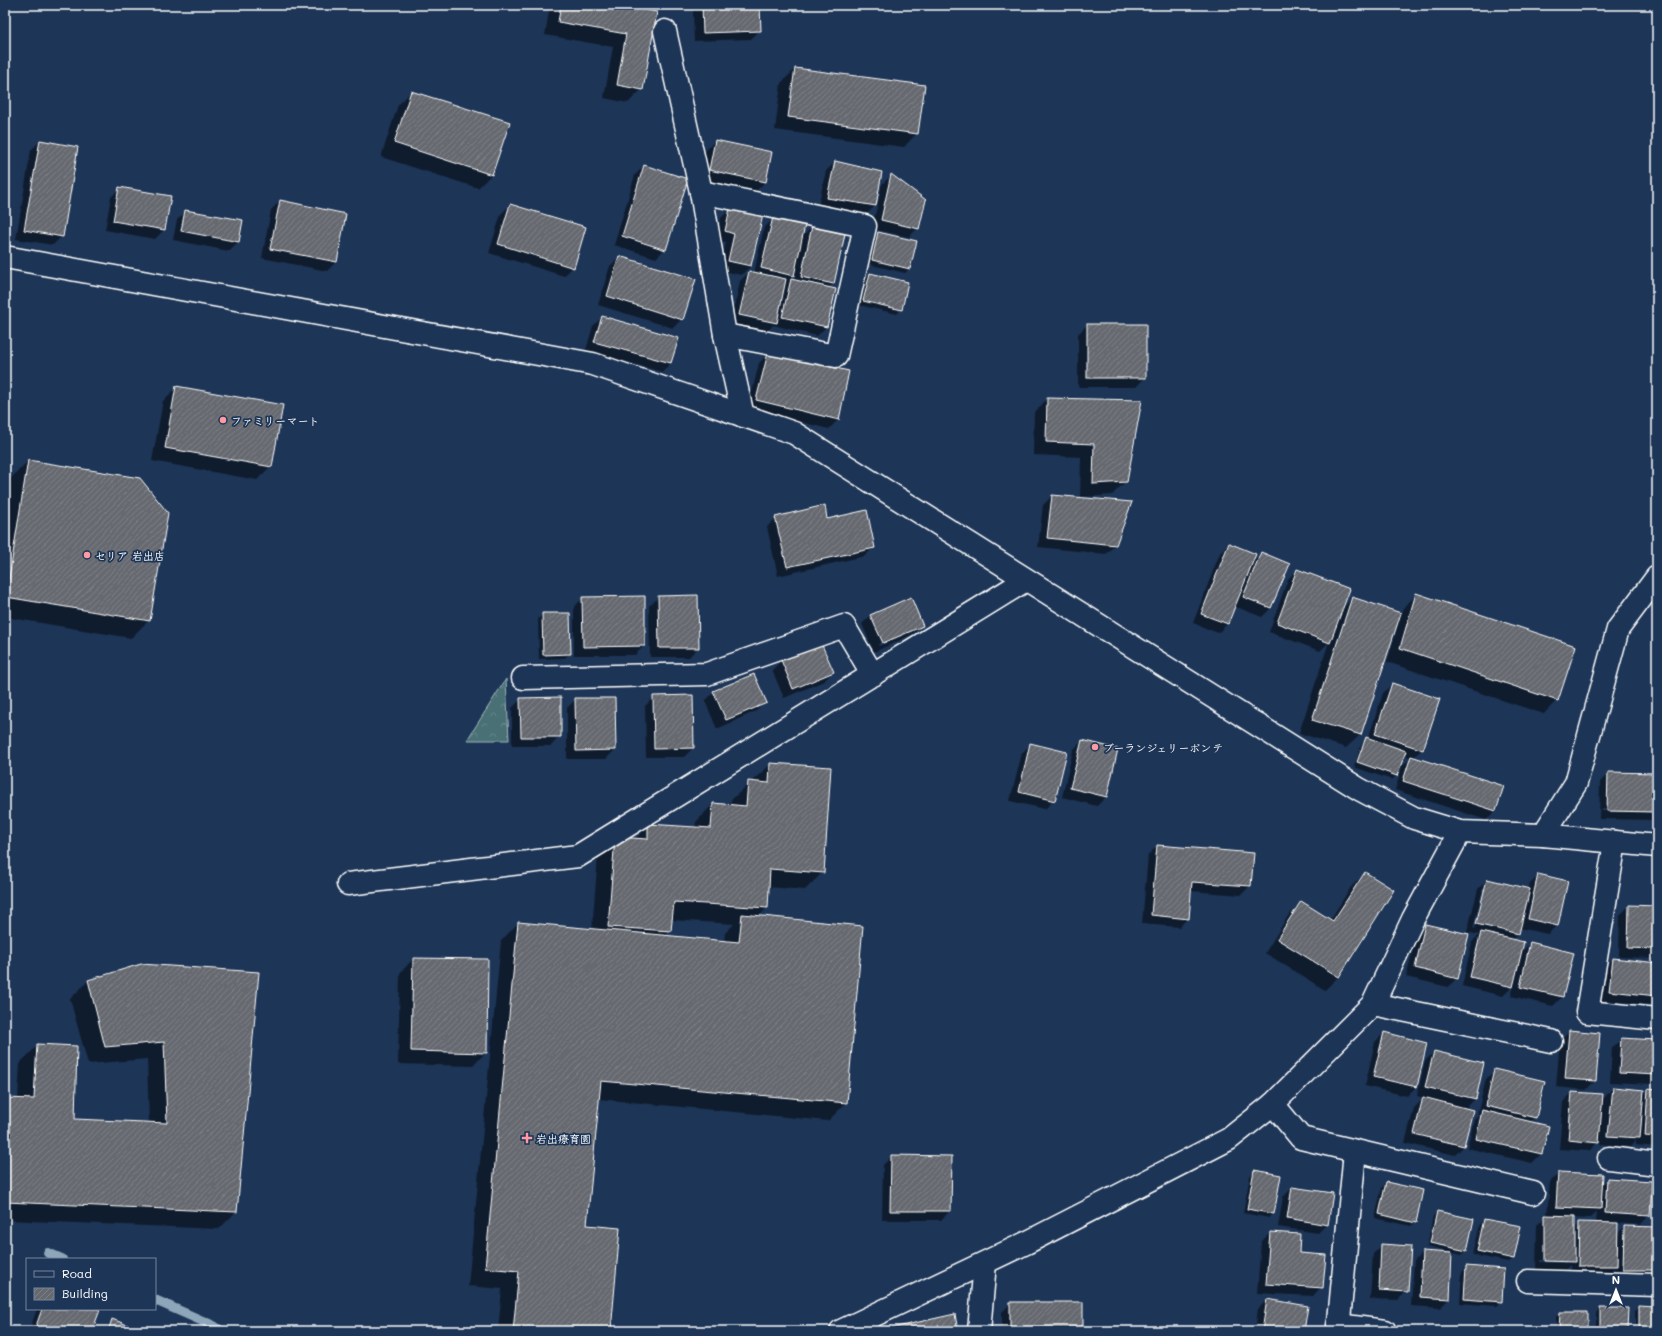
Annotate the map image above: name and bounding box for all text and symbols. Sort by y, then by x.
place label: ファミリーマート [231,413,319,428]
marker: ファミリーマート [218,415,228,425]
place label: セリア 岩出店 [95,548,165,563]
marker: セリア 岩出店 [82,550,92,560]
place label: ブーランジェリーボンテ [1103,740,1223,755]
marker: ブーランジェリーボンテ [1090,742,1100,752]
place label: 岩出療育園 [536,1131,591,1146]
marker: 岩出療育園 [521,1132,533,1144]
legend [26,1258,156,1310]
text: Road [62,1265,92,1281]
north arrow [1596,1270,1636,1310]
text: N [1612,1272,1620,1287]
text: Building [62,1285,108,1301]

